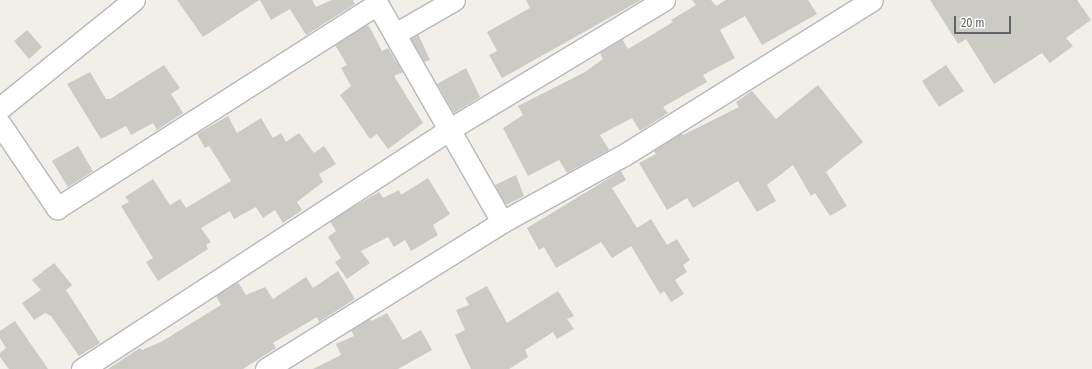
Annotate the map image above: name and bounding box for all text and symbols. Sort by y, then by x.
scale bar [956,8,1013,34]
text: 20 m [961,16,985,30]

